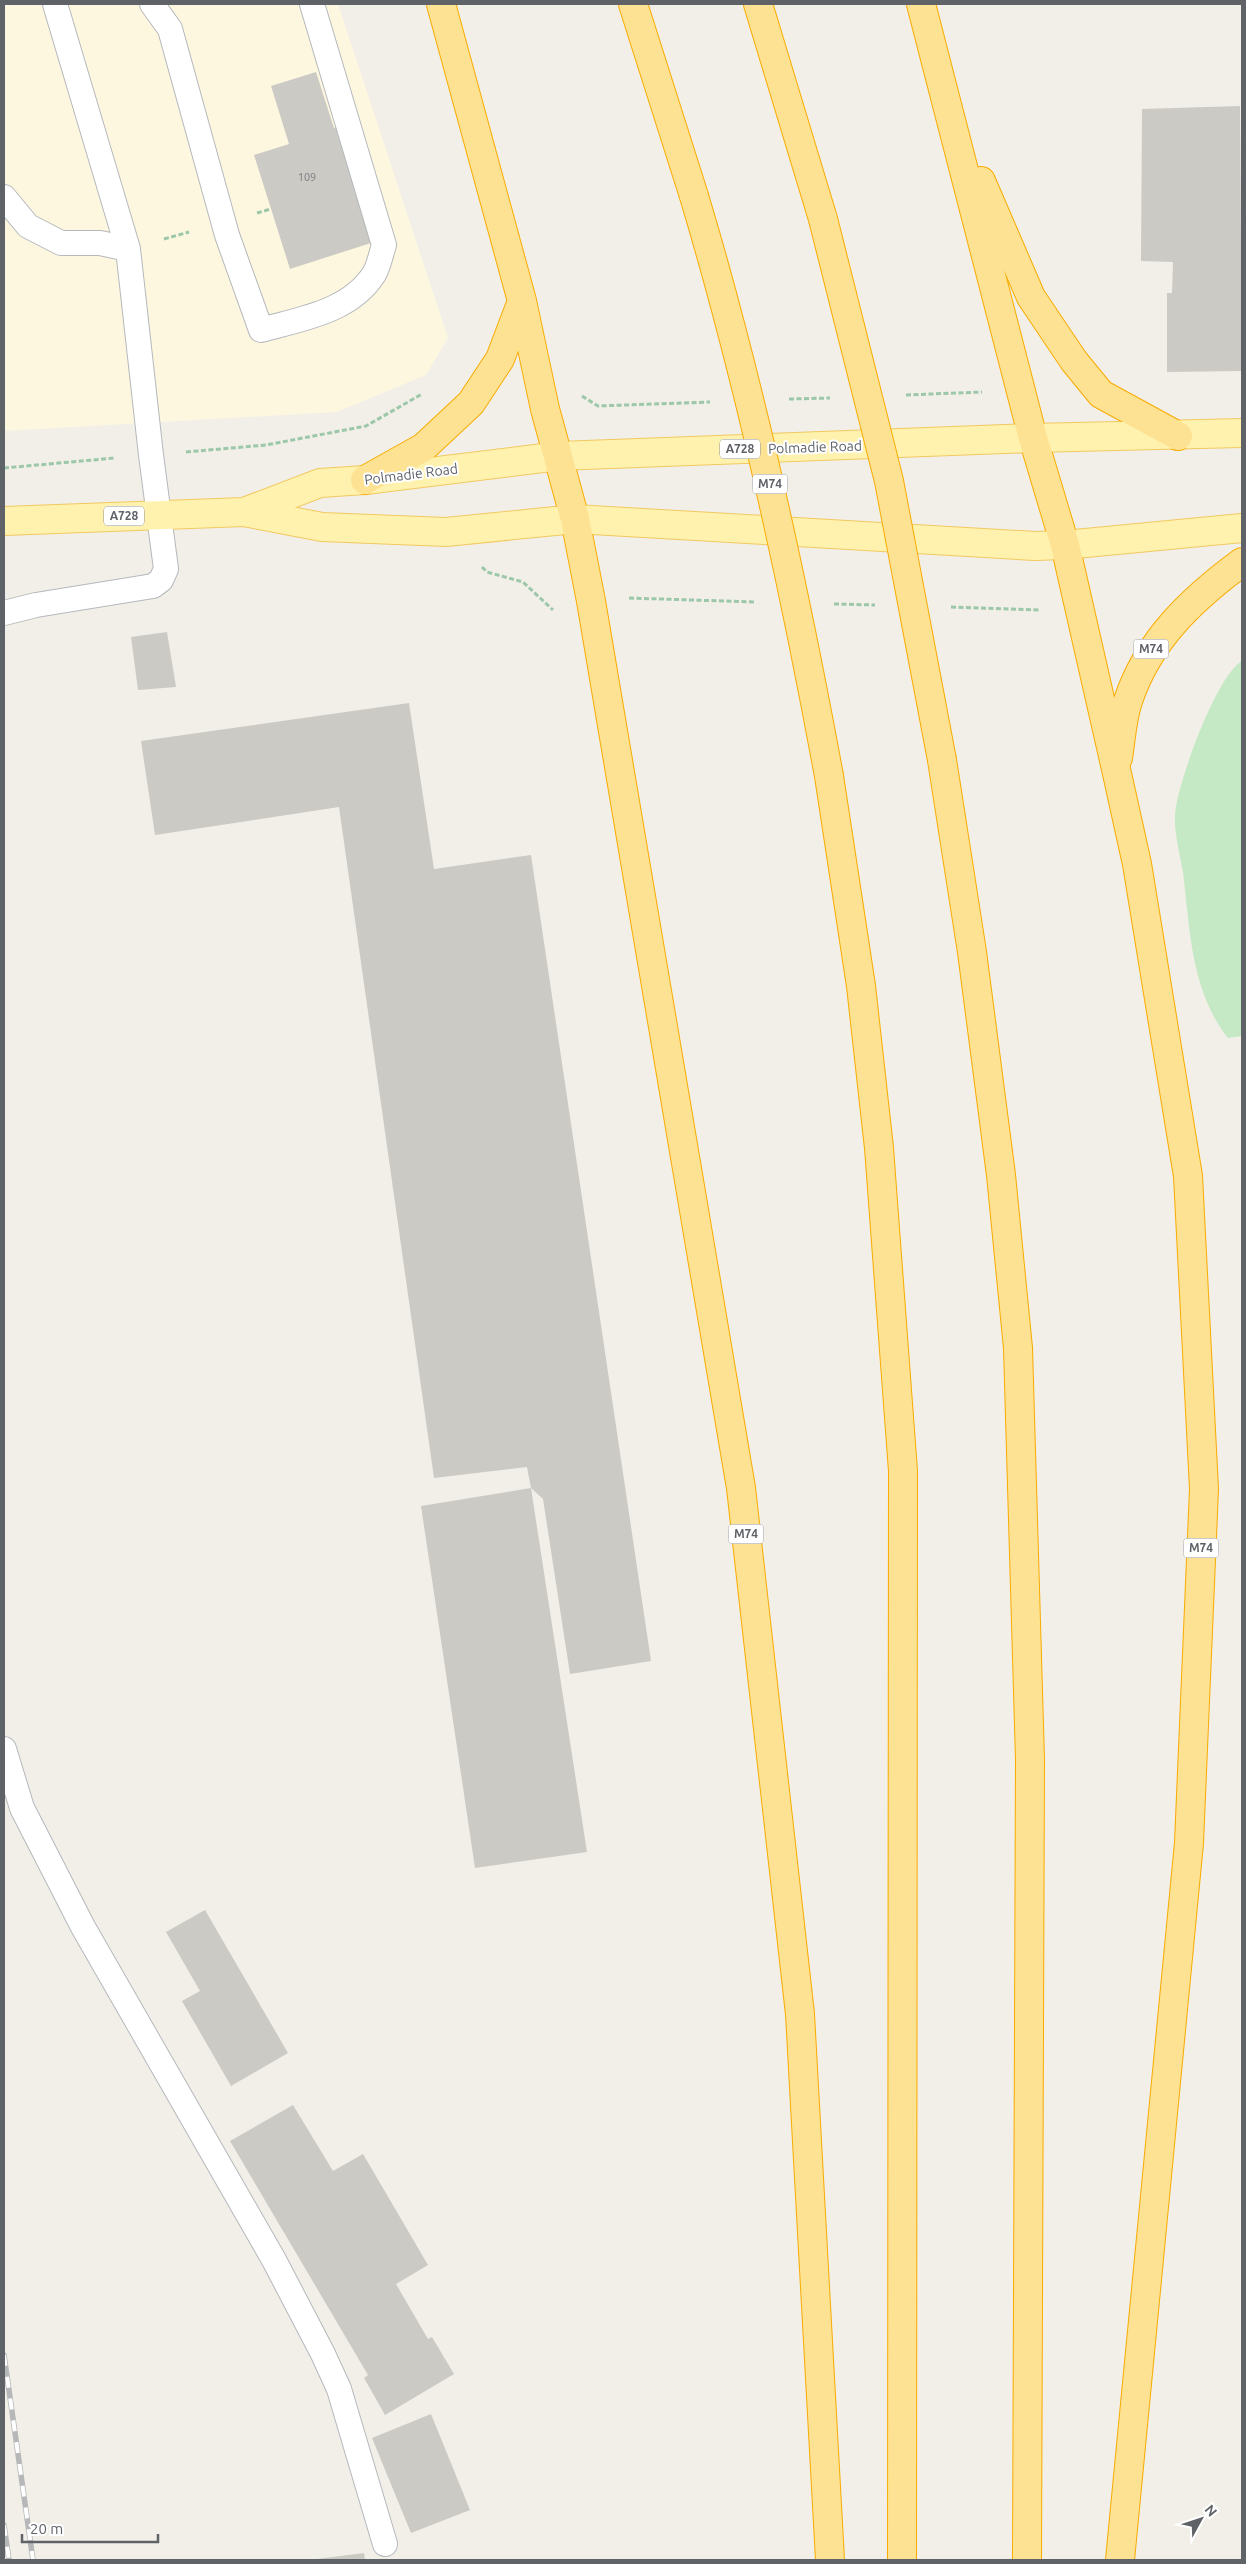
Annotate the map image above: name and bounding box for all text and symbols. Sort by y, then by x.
house number: 109 [298,171,316,183]
street label: Polmadie Road [768,437,862,457]
road number: A728 [720,439,760,458]
street label: Polmadie Road [363,460,459,488]
road number: M74 [752,474,788,494]
road number: A728 [104,506,144,526]
road number: M74 [1134,640,1168,659]
road number: M74 [728,1525,764,1544]
road number: M74 [1184,1539,1218,1558]
north arrow [1176,2494,1226,2544]
text: N [1201,2501,1220,2520]
scale bar [22,2512,159,2544]
text: 20 m [30,2520,63,2537]

